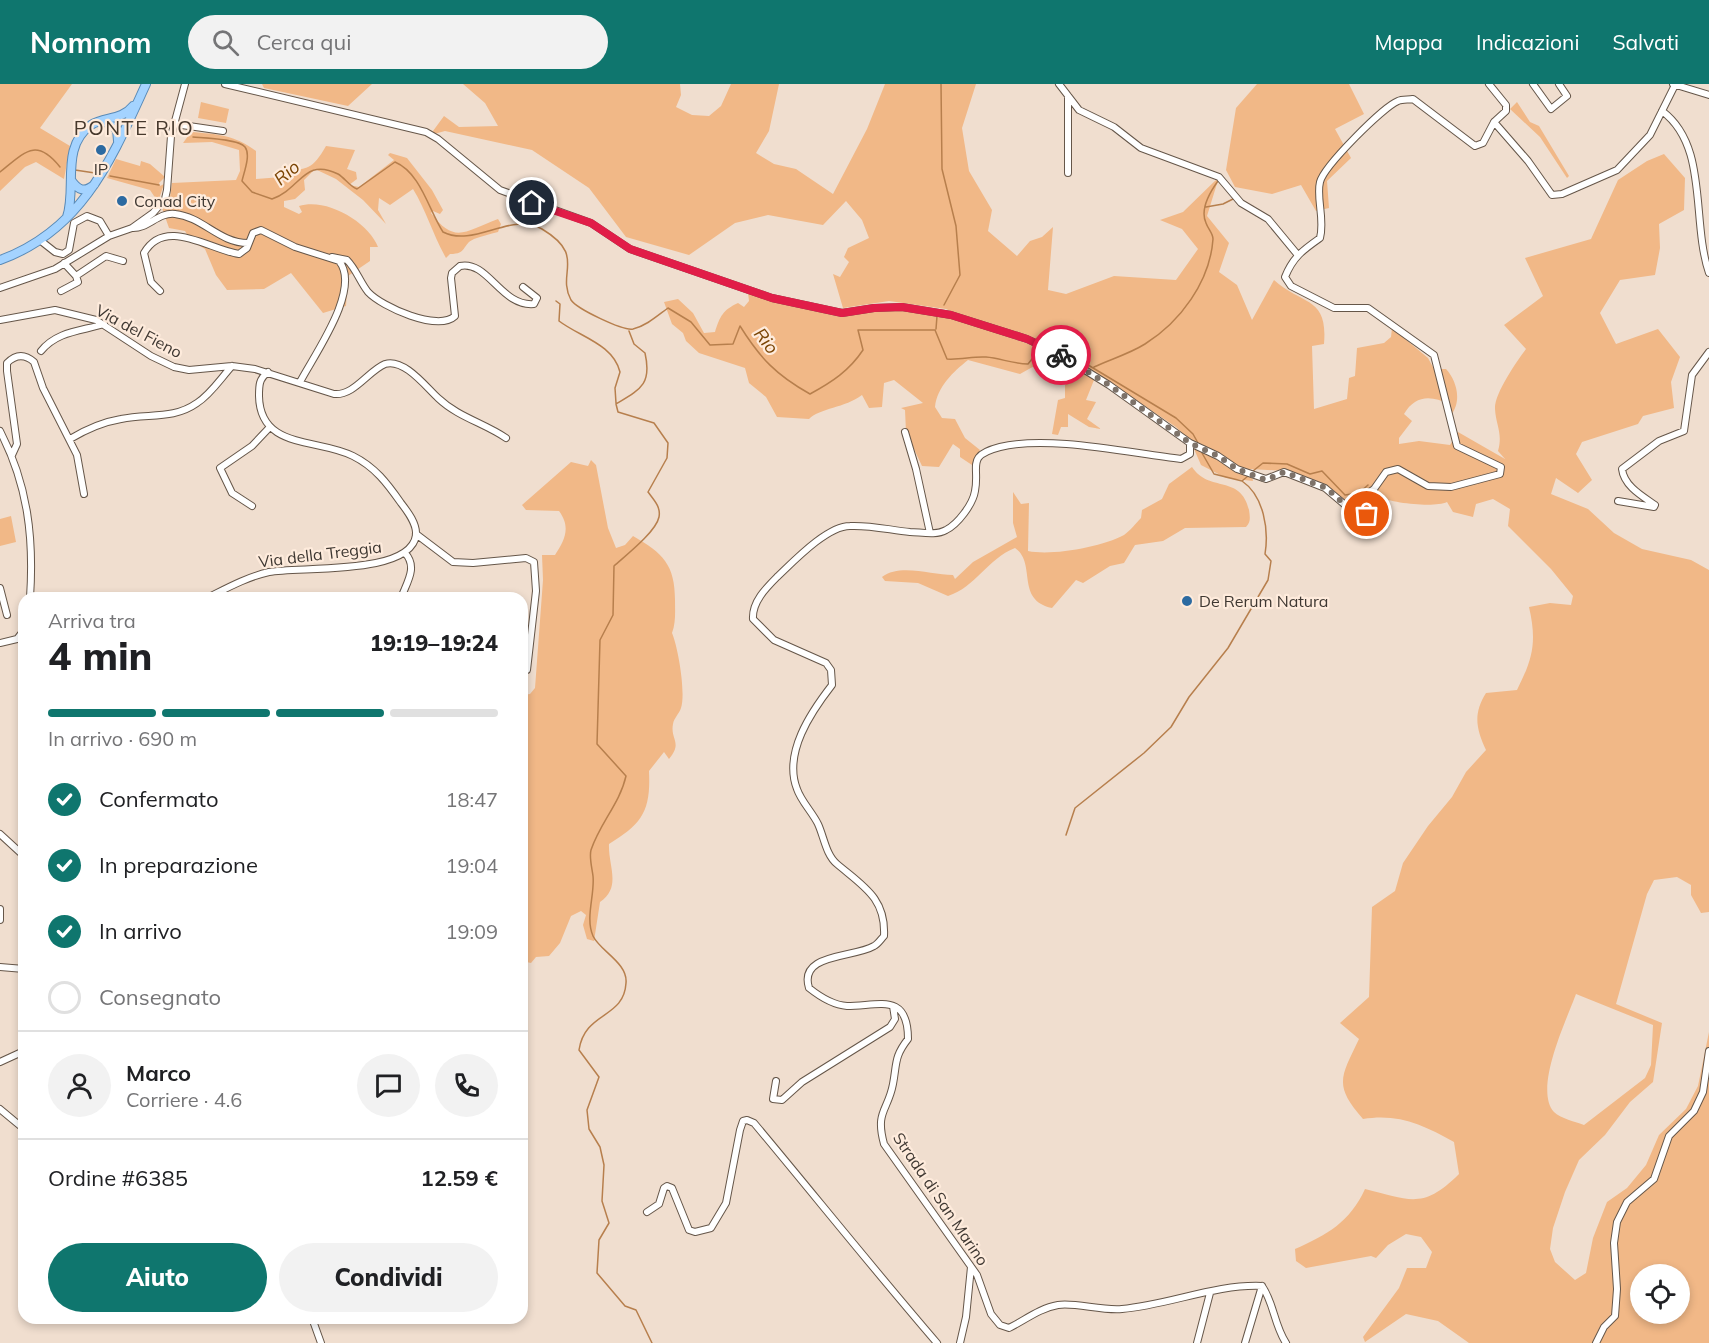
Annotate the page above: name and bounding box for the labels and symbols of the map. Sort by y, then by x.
district label: PONTE RIO [74,115,194,140]
marker: IP [94,143,108,157]
water label: Rio [269,155,304,190]
place label: IP [94,159,108,179]
pin [506,177,557,228]
place label: Conad City [134,191,216,211]
marker: Conad City [115,194,129,208]
street label: Via del Fieno [92,300,186,362]
water label: Rio [749,323,784,358]
courier [1031,325,1091,385]
pin [1341,488,1392,539]
street label: Via della Treggia [257,537,383,571]
place label: De Rerum Natura [1199,591,1328,611]
marker: De Rerum Natura [1180,594,1194,608]
street label: Strada di San Marino [889,1129,993,1269]

